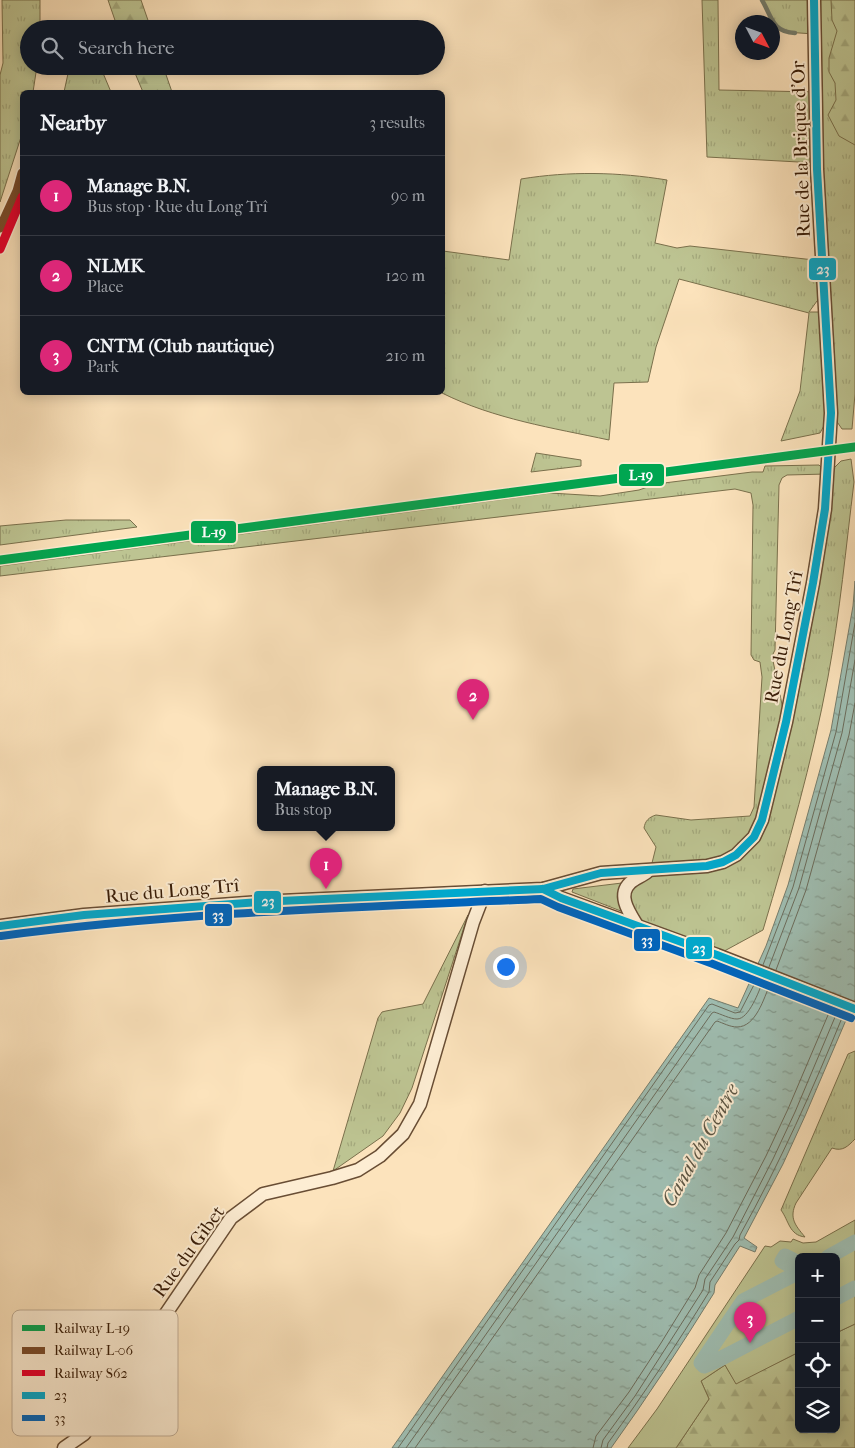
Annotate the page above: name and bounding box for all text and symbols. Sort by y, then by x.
north arrow [735,15,780,60]
search box [20,20,445,75]
icon: search [38,34,66,62]
text: Search here [78,37,174,59]
street label: Rue de la Brique d'Or [787,59,815,238]
text: Nearby [40,111,106,135]
text: 3 results [369,113,425,132]
text: Manage B.N. [87,175,190,197]
text: 1 [53,186,59,205]
text: 90 m [391,186,425,205]
text: Bus stop · Rue du Long Trî [87,197,267,216]
text: NLMK [87,255,144,277]
line badge: 23 [808,257,837,281]
text: 23 [817,261,830,278]
text: 2 [52,266,60,285]
text: 120 m [386,266,425,285]
text: Place [87,277,123,296]
text: CNTM (Club nautique) [87,335,274,357]
text: 3 [53,346,59,365]
text: 210 m [386,346,425,365]
text: Park [87,357,119,376]
line badge: L-19 [618,463,665,487]
text: L-19 [629,467,653,484]
line badge: L-19 [190,520,237,544]
text: L-19 [202,524,226,541]
street label: Rue du Long Trî [760,569,808,705]
pin: 2 [457,679,489,720]
popup [257,766,395,831]
text: Manage B.N. [274,778,378,800]
text: Bus stop [274,800,332,819]
pin: 1 [310,848,342,889]
street label: Rue du Long Trî [104,874,240,908]
line badge: 23 [253,890,282,914]
text: 23 [262,893,275,910]
line badge: 33 [204,903,233,927]
text: 33 [212,907,224,924]
line badge: 33 [633,928,661,952]
text: 33 [641,932,653,949]
line badge: 23 [685,936,713,960]
text: 23 [693,940,706,957]
your location [493,954,519,980]
water label: Canal du Centre [657,1079,744,1210]
street label: Rue du Gibet [148,1201,230,1302]
map controls [795,1253,840,1433]
button: + [795,1253,840,1298]
button: − [795,1298,840,1343]
pin: 3 [734,1302,766,1343]
legend [12,1310,178,1436]
text: Railway L-19 [54,1320,130,1337]
text: Railway L-06 [54,1342,133,1359]
button: locate [795,1343,840,1388]
text: Railway S62 [54,1365,128,1382]
text: 23 [54,1387,67,1404]
button: layers [795,1388,840,1433]
text: 33 [54,1410,65,1427]

